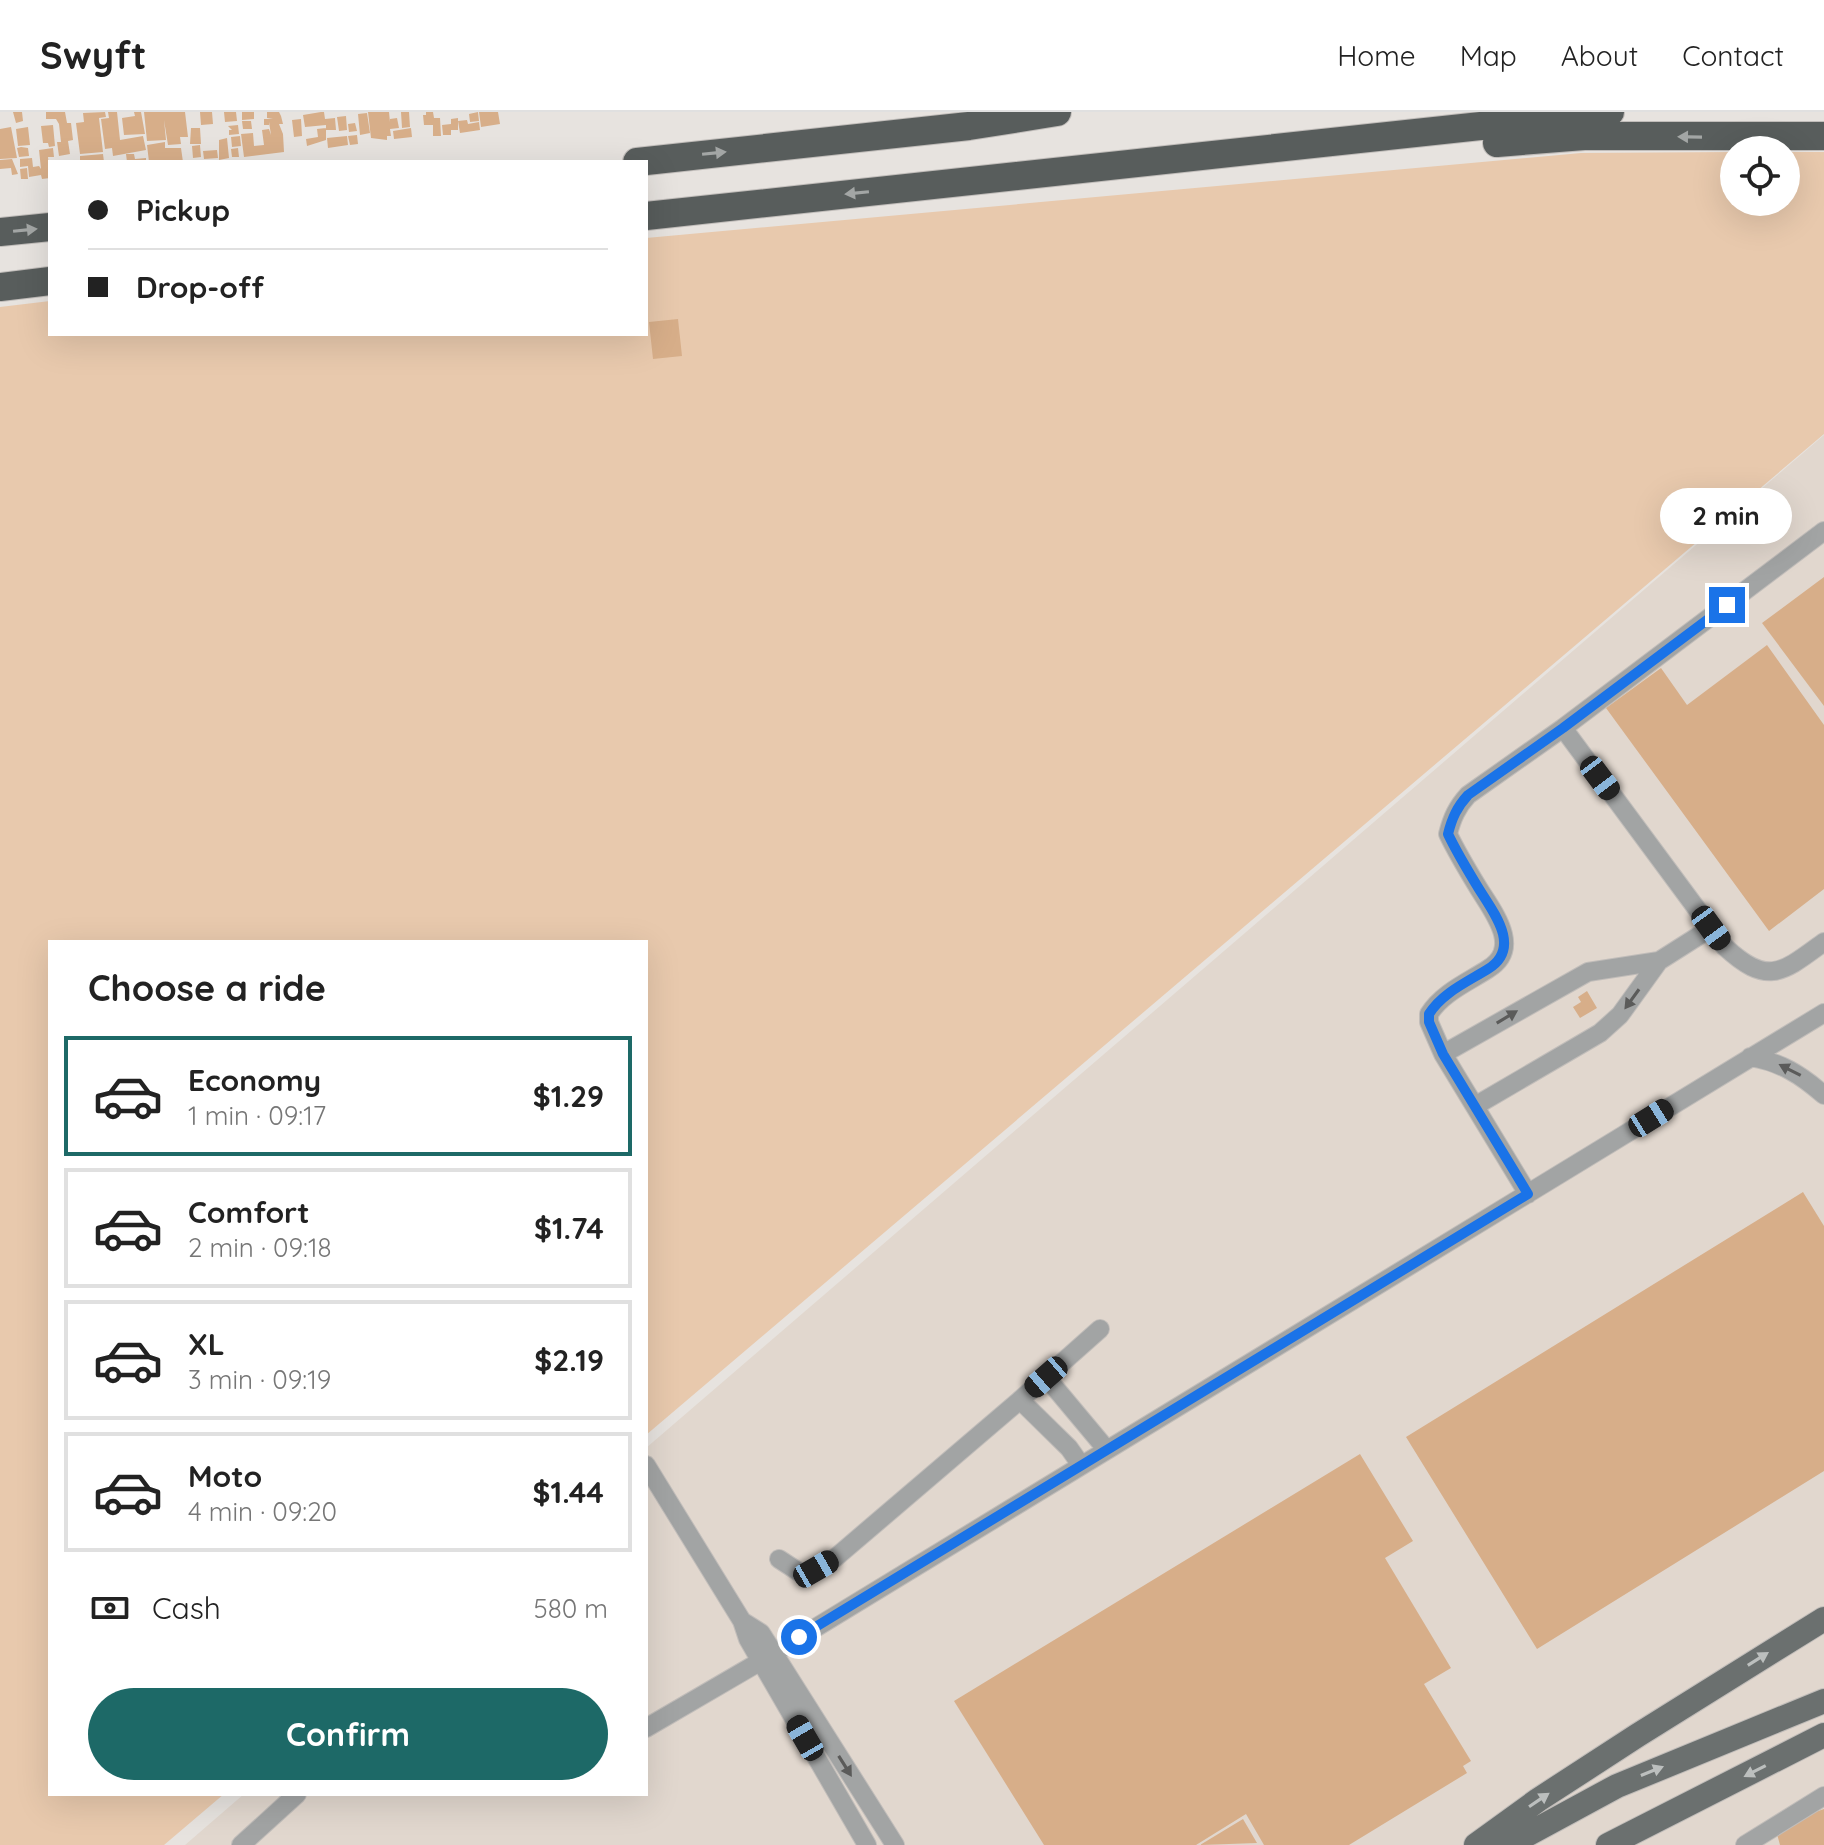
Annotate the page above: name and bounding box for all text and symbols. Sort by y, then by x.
text: Swyft [40,31,146,79]
text: Home [1337,38,1416,73]
text: Map [1460,38,1517,73]
text: About [1561,38,1638,73]
text: Contact [1682,38,1784,73]
one-way arrow [1677,131,1702,143]
map controls [1720,136,1800,216]
button: locate [1720,136,1800,216]
one-way arrow [702,147,727,160]
one-way arrow [844,186,869,199]
text: Pickup [136,191,230,229]
one-way arrow [13,223,38,236]
text: Drop-off [136,268,264,306]
callout: 2 min [1661,489,1793,545]
text: 2 min [1692,499,1760,532]
route end [1709,587,1745,623]
car [1576,752,1624,804]
car [1687,902,1735,954]
text: Choose a ride [88,965,326,1010]
one-way arrow [1624,989,1640,1010]
one-way arrow [1496,1011,1518,1025]
icon: car [92,1060,164,1132]
text: Economy [188,1061,321,1099]
one-way arrow [1779,1063,1802,1077]
text: $1.29 [533,1077,604,1115]
car [1624,1095,1678,1141]
text: 1 min · 09:17 [188,1099,326,1132]
icon: car [92,1192,164,1264]
text: Comfort [188,1193,309,1231]
text: $1.74 [534,1209,604,1247]
text: 2 min · 09:18 [188,1231,332,1264]
icon: car [92,1324,164,1396]
text: XL [188,1325,225,1363]
text: $2.19 [534,1341,604,1379]
car [1020,1352,1072,1402]
text: 3 min · 09:19 [188,1363,331,1396]
icon: car [92,1456,164,1528]
text: Moto [188,1457,262,1495]
text: $1.44 [533,1473,604,1511]
text: 4 min · 09:20 [188,1495,337,1528]
car [789,1547,843,1591]
icon: cash [88,1586,132,1630]
text: Cash [152,1589,221,1627]
text: 580 m [534,1592,608,1625]
route start [781,1619,817,1655]
one-way arrow [1747,1652,1769,1666]
button: Confirm [88,1688,608,1780]
car [783,1711,827,1765]
one-way arrow [837,1755,851,1777]
one-way arrow [1641,1765,1664,1778]
one-way arrow [1744,1765,1767,1778]
one-way arrow [1529,1793,1550,1808]

